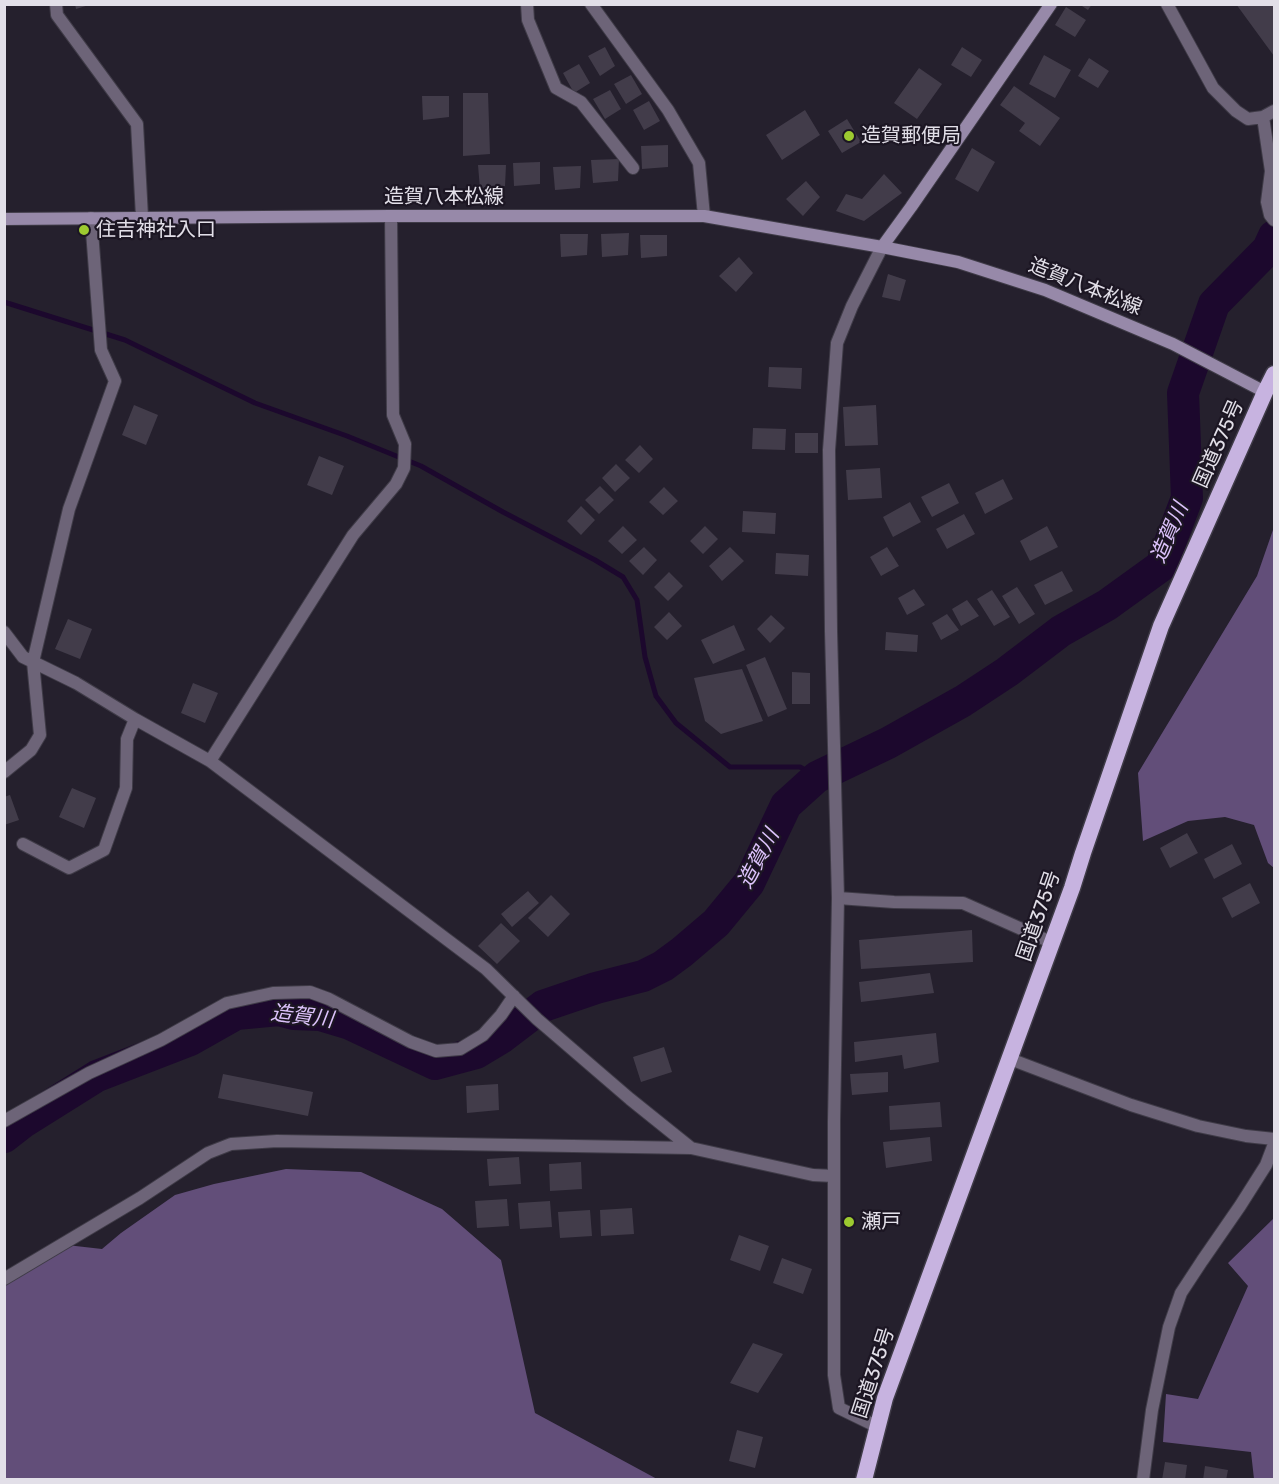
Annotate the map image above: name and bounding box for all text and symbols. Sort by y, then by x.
place label: 造賀郵便局 [861,124,961,148]
marker: 造賀郵便局 [842,129,856,143]
street label: 造賀八本松線 [384,185,504,209]
place label: 住吉神社入口 [96,218,216,242]
marker: 住吉神社入口 [77,223,91,237]
street label: 造賀八本松線 [1025,253,1145,321]
street label: 国道375号 [1189,396,1249,492]
water label: 造賀川 [1146,499,1194,567]
water label: 造賀川 [733,825,785,893]
street label: 国道375号 [1012,868,1066,964]
water label: 造賀川 [269,1001,335,1033]
place label: 瀬戸 [861,1210,901,1234]
marker: 瀬戸 [842,1215,856,1229]
street label: 国道375号 [848,1325,900,1421]

